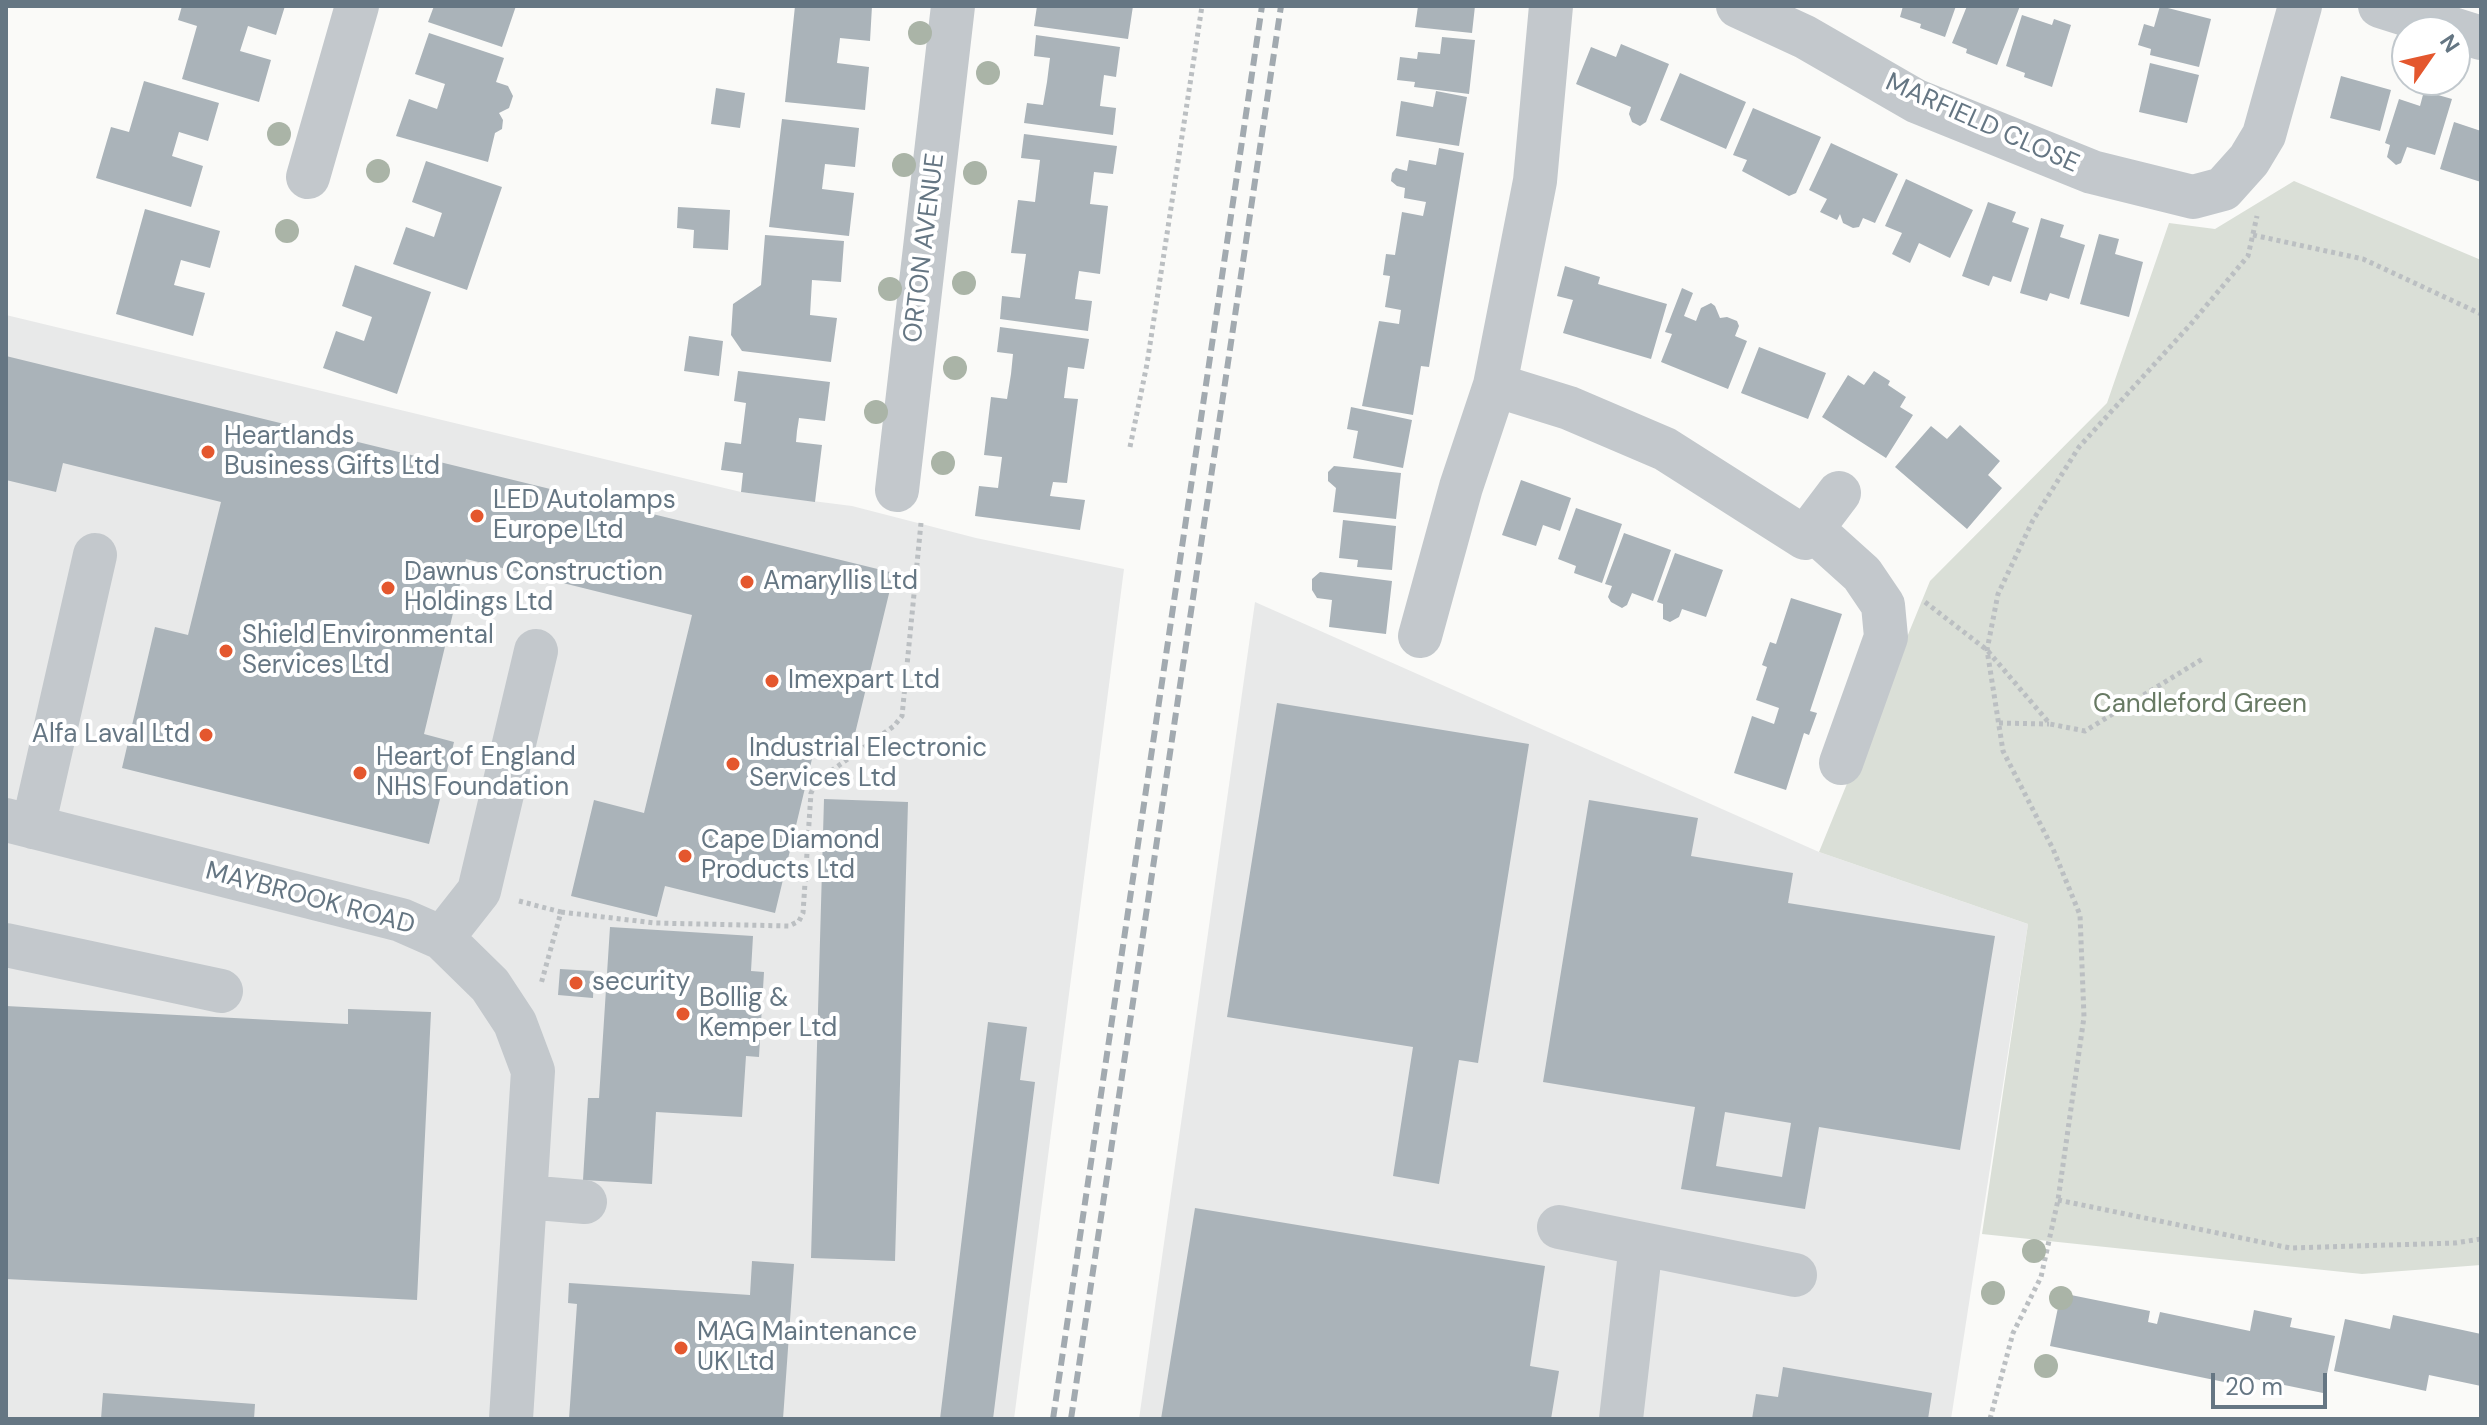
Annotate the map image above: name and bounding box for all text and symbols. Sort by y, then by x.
north arrow [2391,16,2471,96]
text: N [2433,29,2466,58]
street label: MARFIELD CLOSE [1881,67,2083,181]
street label: ORTON AVENUE [898,151,952,345]
place label: Heartlands Business Gifts Ltd [224,421,440,482]
marker: Heartlands Business Gifts Ltd [199,443,217,461]
place label: LED Autolamps Europe Ltd [493,485,676,546]
marker: LED Autolamps Europe Ltd [468,507,486,525]
place label: Dawnus Construction Holdings Ltd [404,557,663,618]
place label: Amaryllis Ltd [763,566,918,598]
marker: Amaryllis Ltd [738,573,756,591]
marker: Dawnus Construction Holdings Ltd [379,579,397,597]
place label: Shield Environmental Services Ltd [242,620,494,682]
marker: Shield Environmental Services Ltd [217,642,235,660]
place label: Imexpart Ltd [788,665,940,697]
marker: Imexpart Ltd [763,672,781,690]
park label: Candleford Green [2093,689,2307,721]
place label: Alfa Laval Ltd [32,719,190,751]
marker: Alfa Laval Ltd [197,726,215,744]
place label: Industrial Electronic Services Ltd [749,733,987,794]
place label: Heart of England NHS Foundation [376,742,576,804]
marker: Industrial Electronic Services Ltd [724,755,742,773]
marker: Heart of England NHS Foundation [351,764,369,782]
place label: Cape Diamond Products Ltd [701,825,880,886]
marker: Cape Diamond Products Ltd [676,847,694,865]
street label: MAYBROOK ROAD [202,856,418,942]
place label: security [592,967,690,999]
marker: security [567,974,585,992]
place label: Bollig & Kemper Ltd [699,983,837,1044]
marker: Bollig & Kemper Ltd [674,1005,692,1023]
place label: MAG Maintenance UK Ltd [697,1317,917,1378]
marker: MAG Maintenance UK Ltd [672,1339,690,1357]
scale bar [2215,1357,2331,1407]
text: 20 m [2225,1371,2283,1402]

